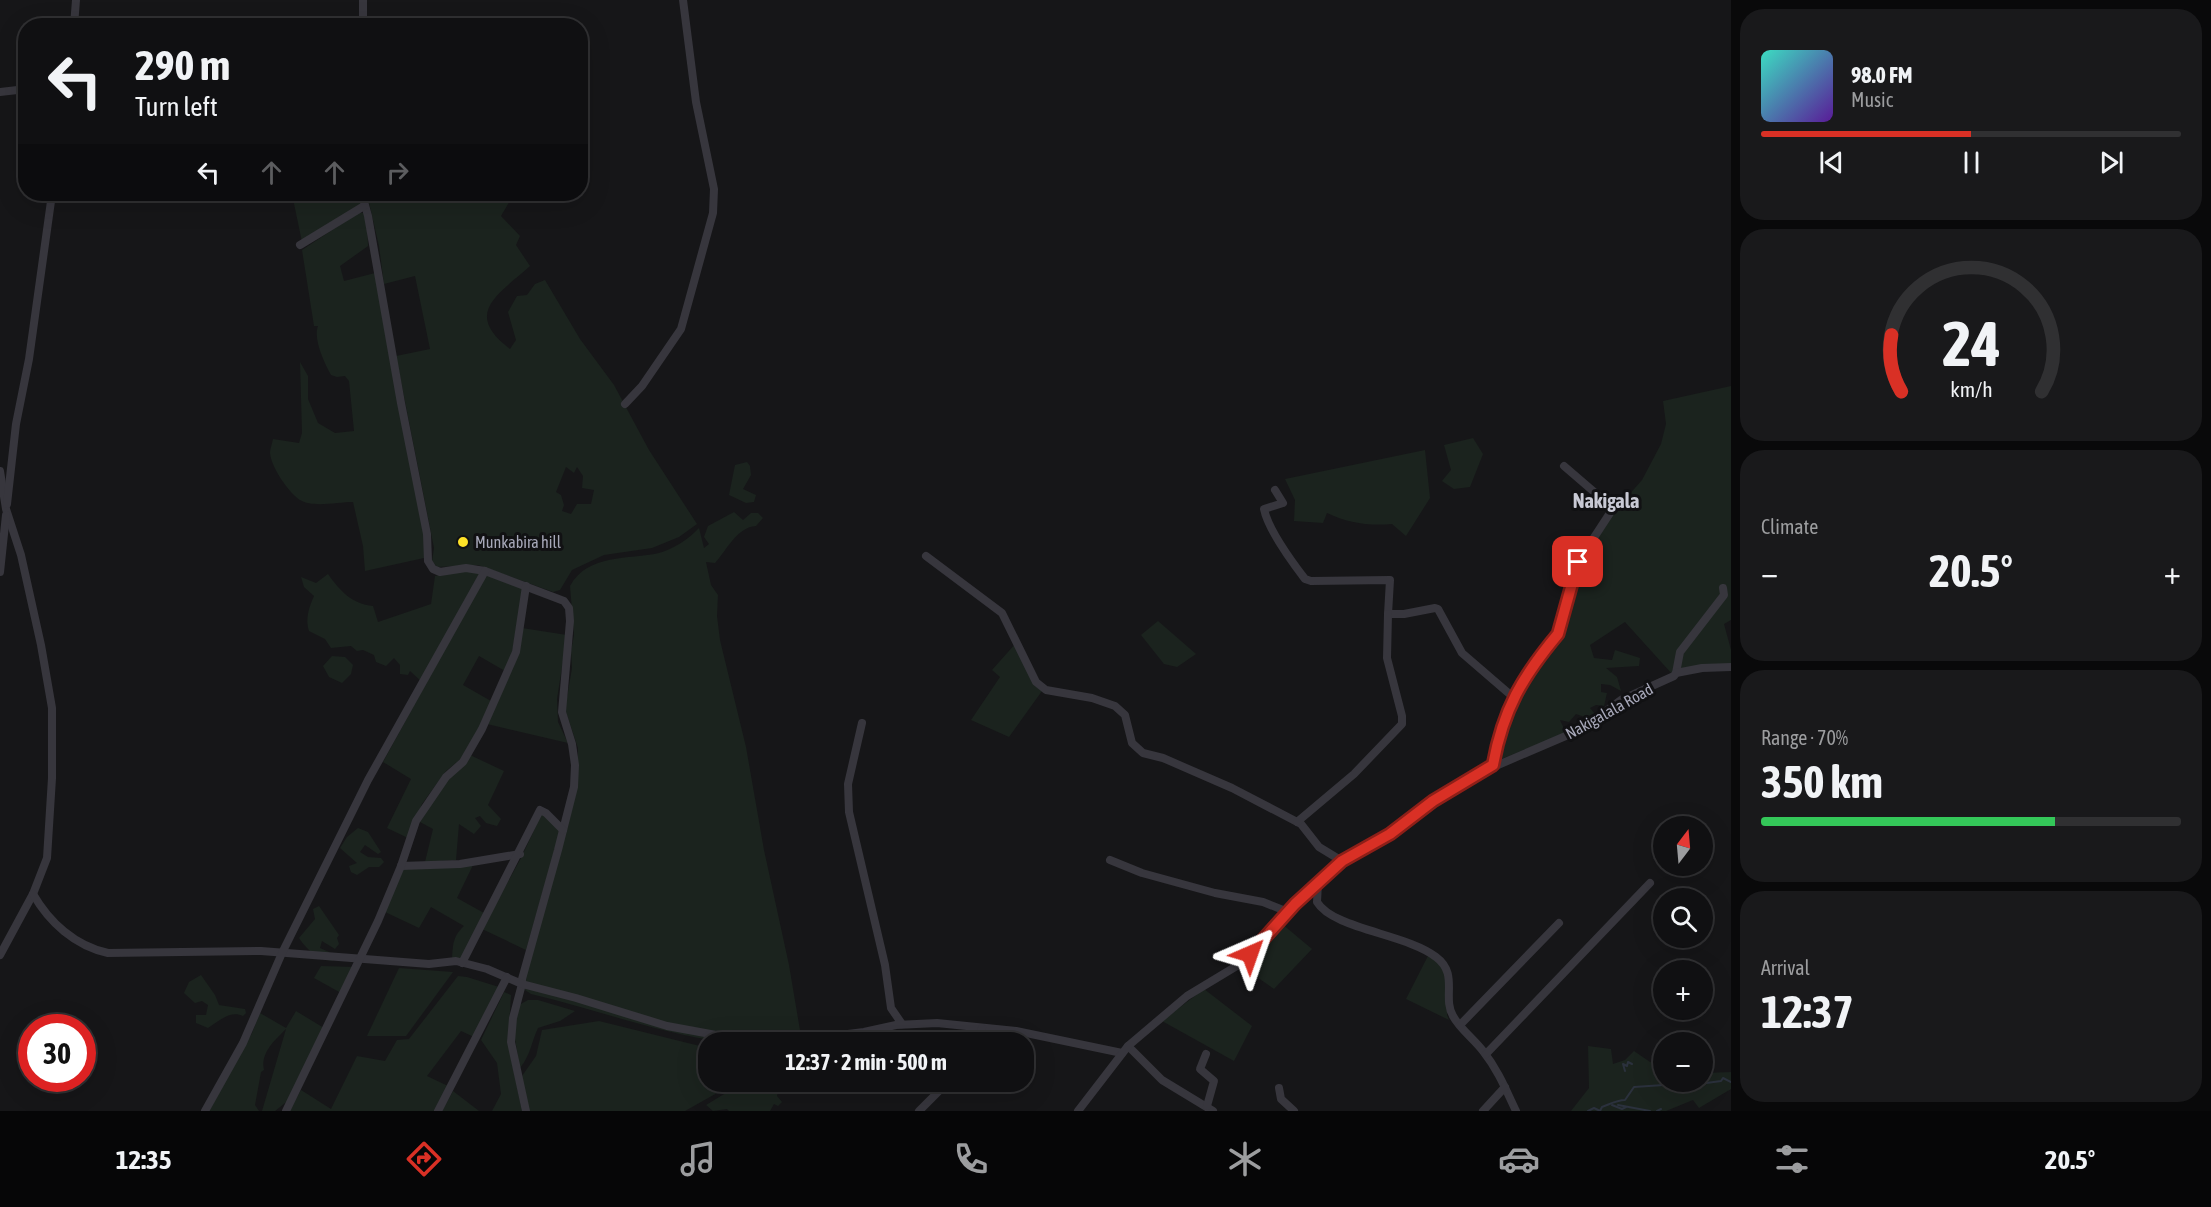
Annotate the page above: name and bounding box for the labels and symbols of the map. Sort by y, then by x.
district label: Nakigala [1573,489,1639,512]
place label: Munkabira hill [475,533,562,551]
marker: Munkabira hill [456,535,470,549]
pin [1552,536,1603,587]
street label: Nakigalala Road [1562,680,1656,743]
north arrow [1653,816,1713,876]
position arrow [1218,922,1282,986]
speed limit sign: 30 [18,1014,96,1092]

